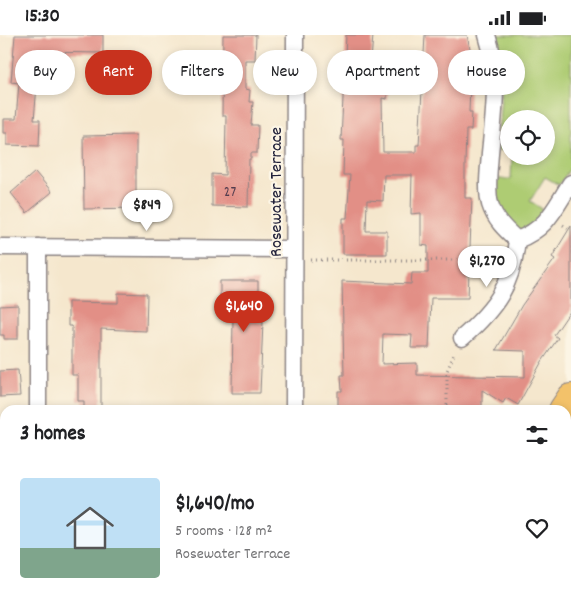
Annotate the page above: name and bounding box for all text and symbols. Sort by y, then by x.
text: 15:30 [25,4,60,31]
chip: Buy [15,50,75,95]
chip: Rent [85,50,152,95]
chip: Filters [162,50,243,95]
chip: New [253,50,317,95]
chip: Apartment [327,50,438,95]
chip: House [448,50,525,95]
map controls [500,110,555,165]
button: locate [500,110,555,165]
street label: Rosewater Terrace [265,127,290,257]
house number: 27 [224,182,236,204]
pin: $849 [117,189,177,232]
text: $849 [133,194,161,217]
pin: $1,270 [446,245,528,288]
text: $1,270 [469,250,505,273]
pin: $1,640 [203,291,285,333]
text: $1,640 [225,295,263,318]
text: 3 homes [20,420,86,450]
icon: filters [523,421,551,449]
text: $1,640/mo [175,490,254,520]
icon: home [60,498,120,558]
icon: heart [523,514,551,542]
text: 5 rooms · 128 m² [175,520,272,543]
text: Rosewater Terrace [175,543,290,566]

